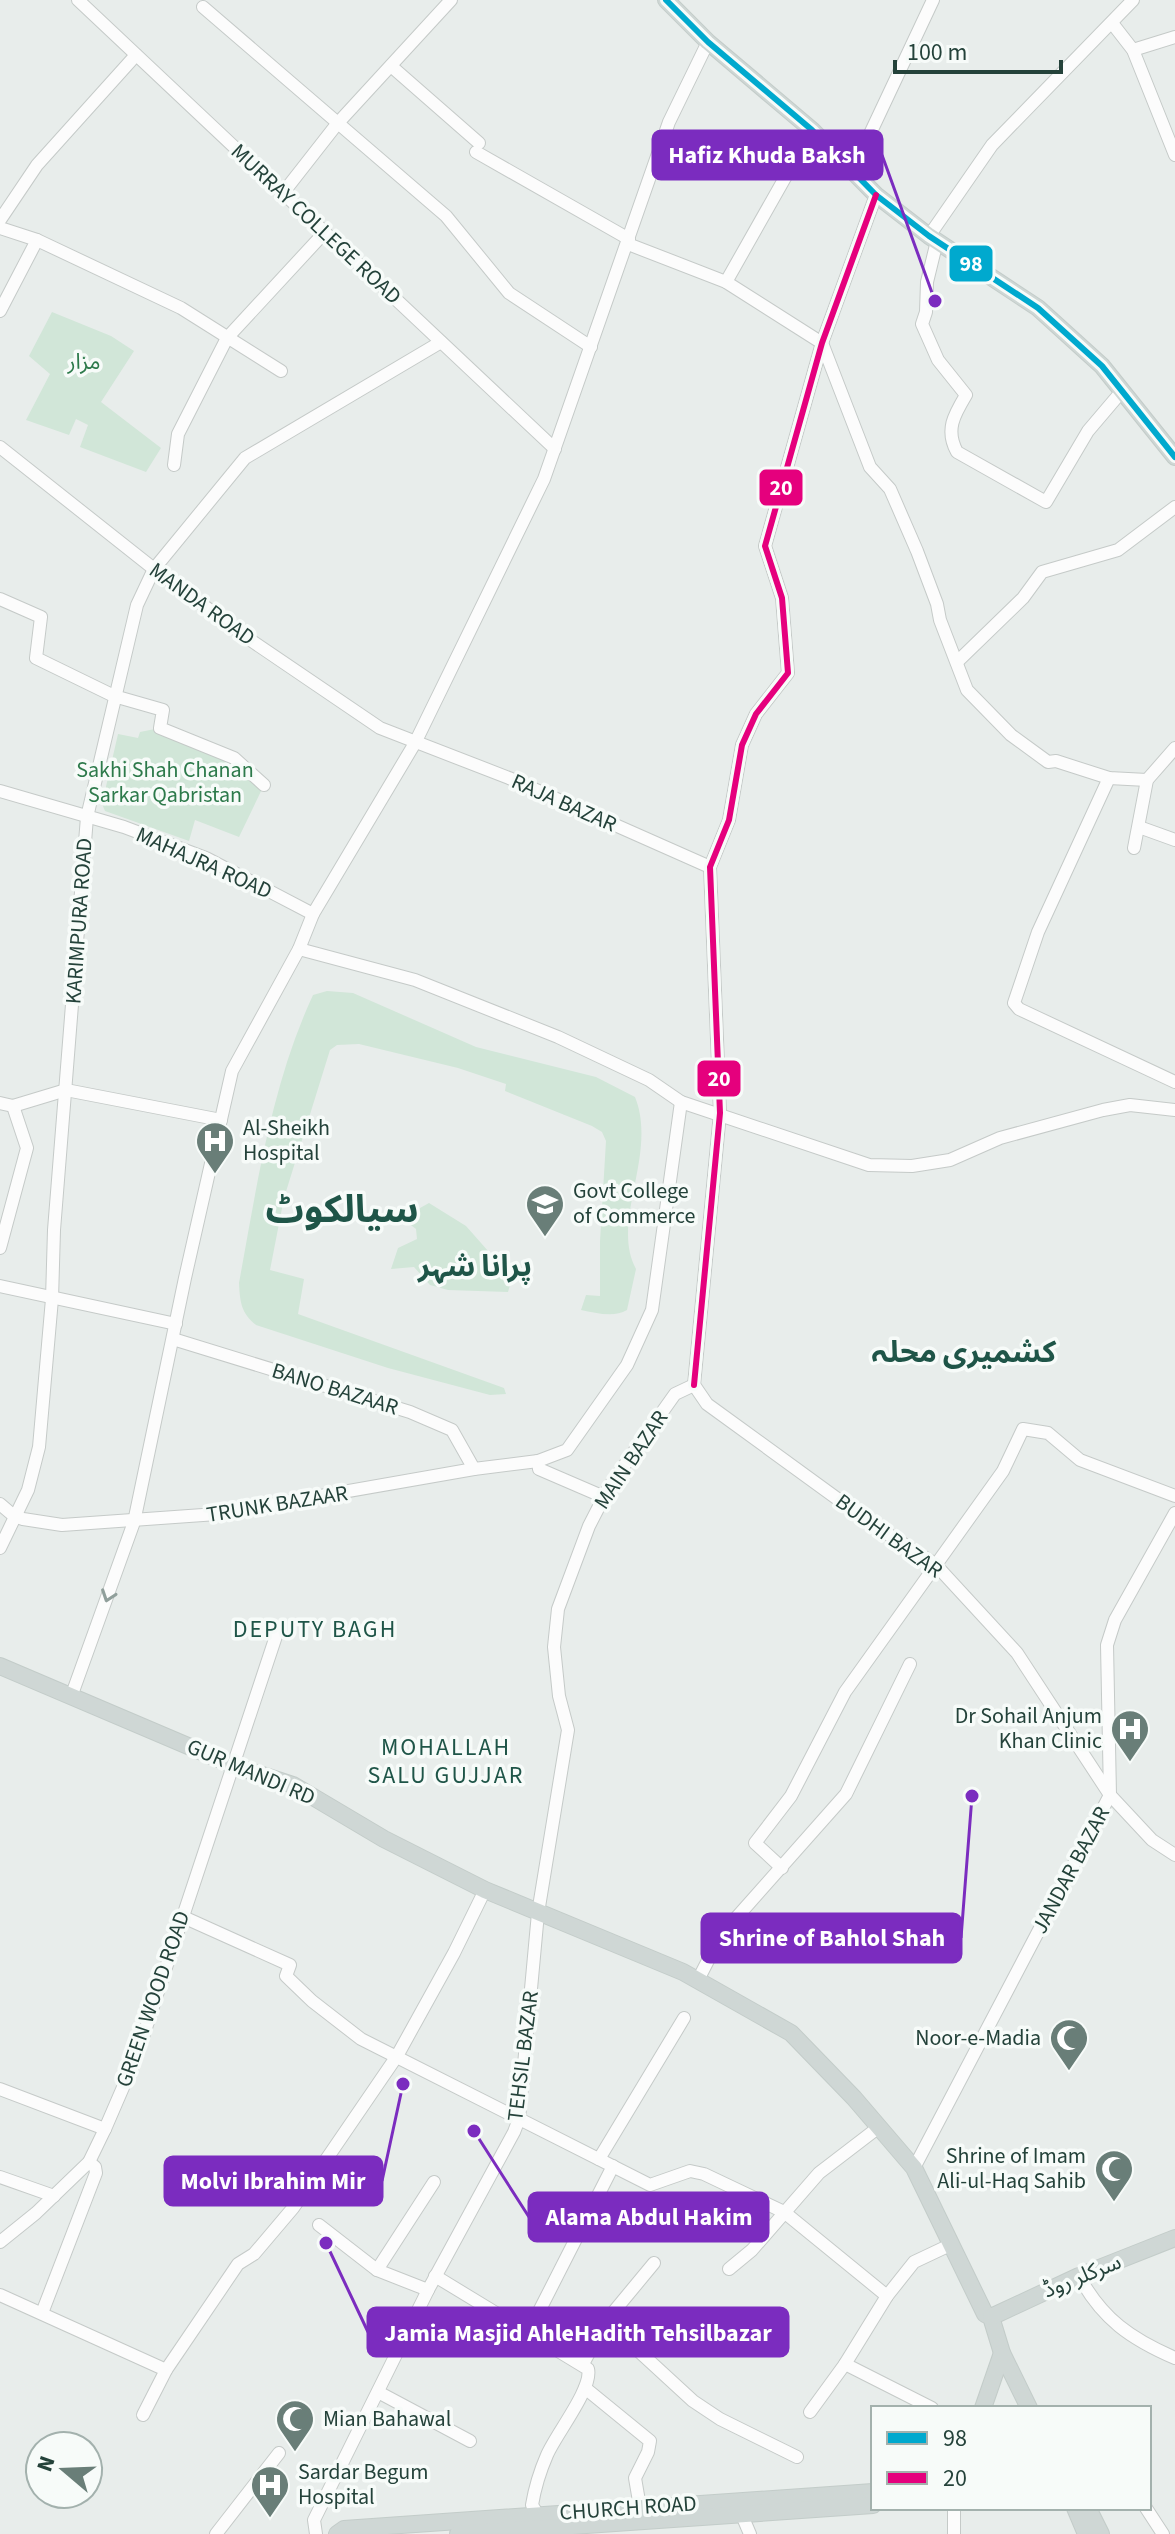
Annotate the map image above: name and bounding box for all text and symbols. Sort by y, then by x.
scale bar [895,24,1061,74]
text: 100 m [907,35,967,70]
callout: Hafiz Khuda Baksh [653,131,882,179]
street label: MURRAY COLLEGE ROAD [223,136,409,312]
text: Hafiz Khuda Baksh [668,138,866,173]
line badge: 98 [948,244,994,283]
text: 98 [959,248,983,280]
park label: مزار [66,346,101,378]
line badge: 20 [758,468,804,507]
text: 20 [769,472,793,504]
street label: MANDA ROAD [142,555,262,653]
park label: Sakhi Shah Chanan Sarkar Qabristan [76,754,254,811]
street label: RAJA BAZAR [506,766,622,840]
street label: MAHAJRA ROAD [131,819,277,907]
street label: KARIMPURA ROAD [57,837,101,1005]
line badge: 20 [696,1059,742,1098]
text: 20 [707,1063,731,1095]
place label: Al-Sheikh Hospital [243,1112,330,1169]
hospital icon: Al-Sheikh Hospital [194,1120,236,1175]
place label: Govt College of Commerce [573,1175,696,1232]
district label: سیالکوٹ [265,1183,419,1237]
school or university icon: Govt College of Commerce [524,1183,566,1238]
district label: پرانا شہر [416,1245,532,1288]
district label: کشمیری محلہ [872,1331,1057,1374]
street label: BANO BAZAAR [268,1355,402,1423]
street label: MAIN BAZAR [586,1404,676,1516]
street label: TRUNK BAZAAR [204,1477,350,1531]
street label: BUDHI BAZAR [829,1486,949,1586]
one-way arrow [102,1588,118,1602]
district label: DEPUTY BAGH [233,1612,397,1647]
place label: Dr Sohail Anjum Khan Clinic [955,1700,1102,1757]
hospital icon: Dr Sohail Anjum Khan Clinic [1109,1708,1151,1763]
district label: MOHALLAH SALU GUJJAR [368,1730,524,1793]
street label: GUR MANDI RD [182,1731,320,1813]
street label: JANDAR BAZAR [1024,1801,1118,1939]
street label: GREEN WOOD ROAD [108,1907,198,2091]
callout: Shrine of Bahlol Shah [702,1914,961,1962]
text: Shrine of Bahlol Shah [719,1921,945,1956]
street label: TEHSIL BAZAR [499,1989,547,2123]
mosque icon: Noor-e-Madia [1048,2017,1090,2072]
place label: Noor-e-Madia [915,2022,1041,2054]
place label: Shrine of Imam Ali-ul-Haq Sahib [937,2140,1086,2197]
mosque icon: Shrine of Imam Ali-ul-Haq Sahib [1093,2148,1135,2203]
callout: Molvi Ibrahim Mir [165,2157,382,2205]
text: Molvi Ibrahim Mir [180,2164,366,2199]
callout: Alama Abdul Hakim [529,2193,768,2241]
text: Alama Abdul Hakim [545,2200,753,2235]
street label: سرکلر روڈ [1038,2246,1126,2306]
callout: Jamia Masjid AhleHadith Tehsilbazar [368,2308,788,2356]
text: Jamia Masjid AhleHadith Tehsilbazar [384,2316,772,2351]
mosque icon: Mian Bahawal [274,2398,316,2453]
place label: Mian Bahawal [323,2403,451,2435]
legend [871,2406,1151,2510]
text: 98 [943,2421,967,2456]
north arrow [24,2430,104,2510]
text: N [29,2452,64,2476]
place label: Sardar Begum Hospital [298,2456,429,2513]
text: 20 [943,2461,967,2496]
hospital icon: Sardar Begum Hospital [249,2464,291,2519]
street label: CHURCH ROAD [558,2487,698,2529]

